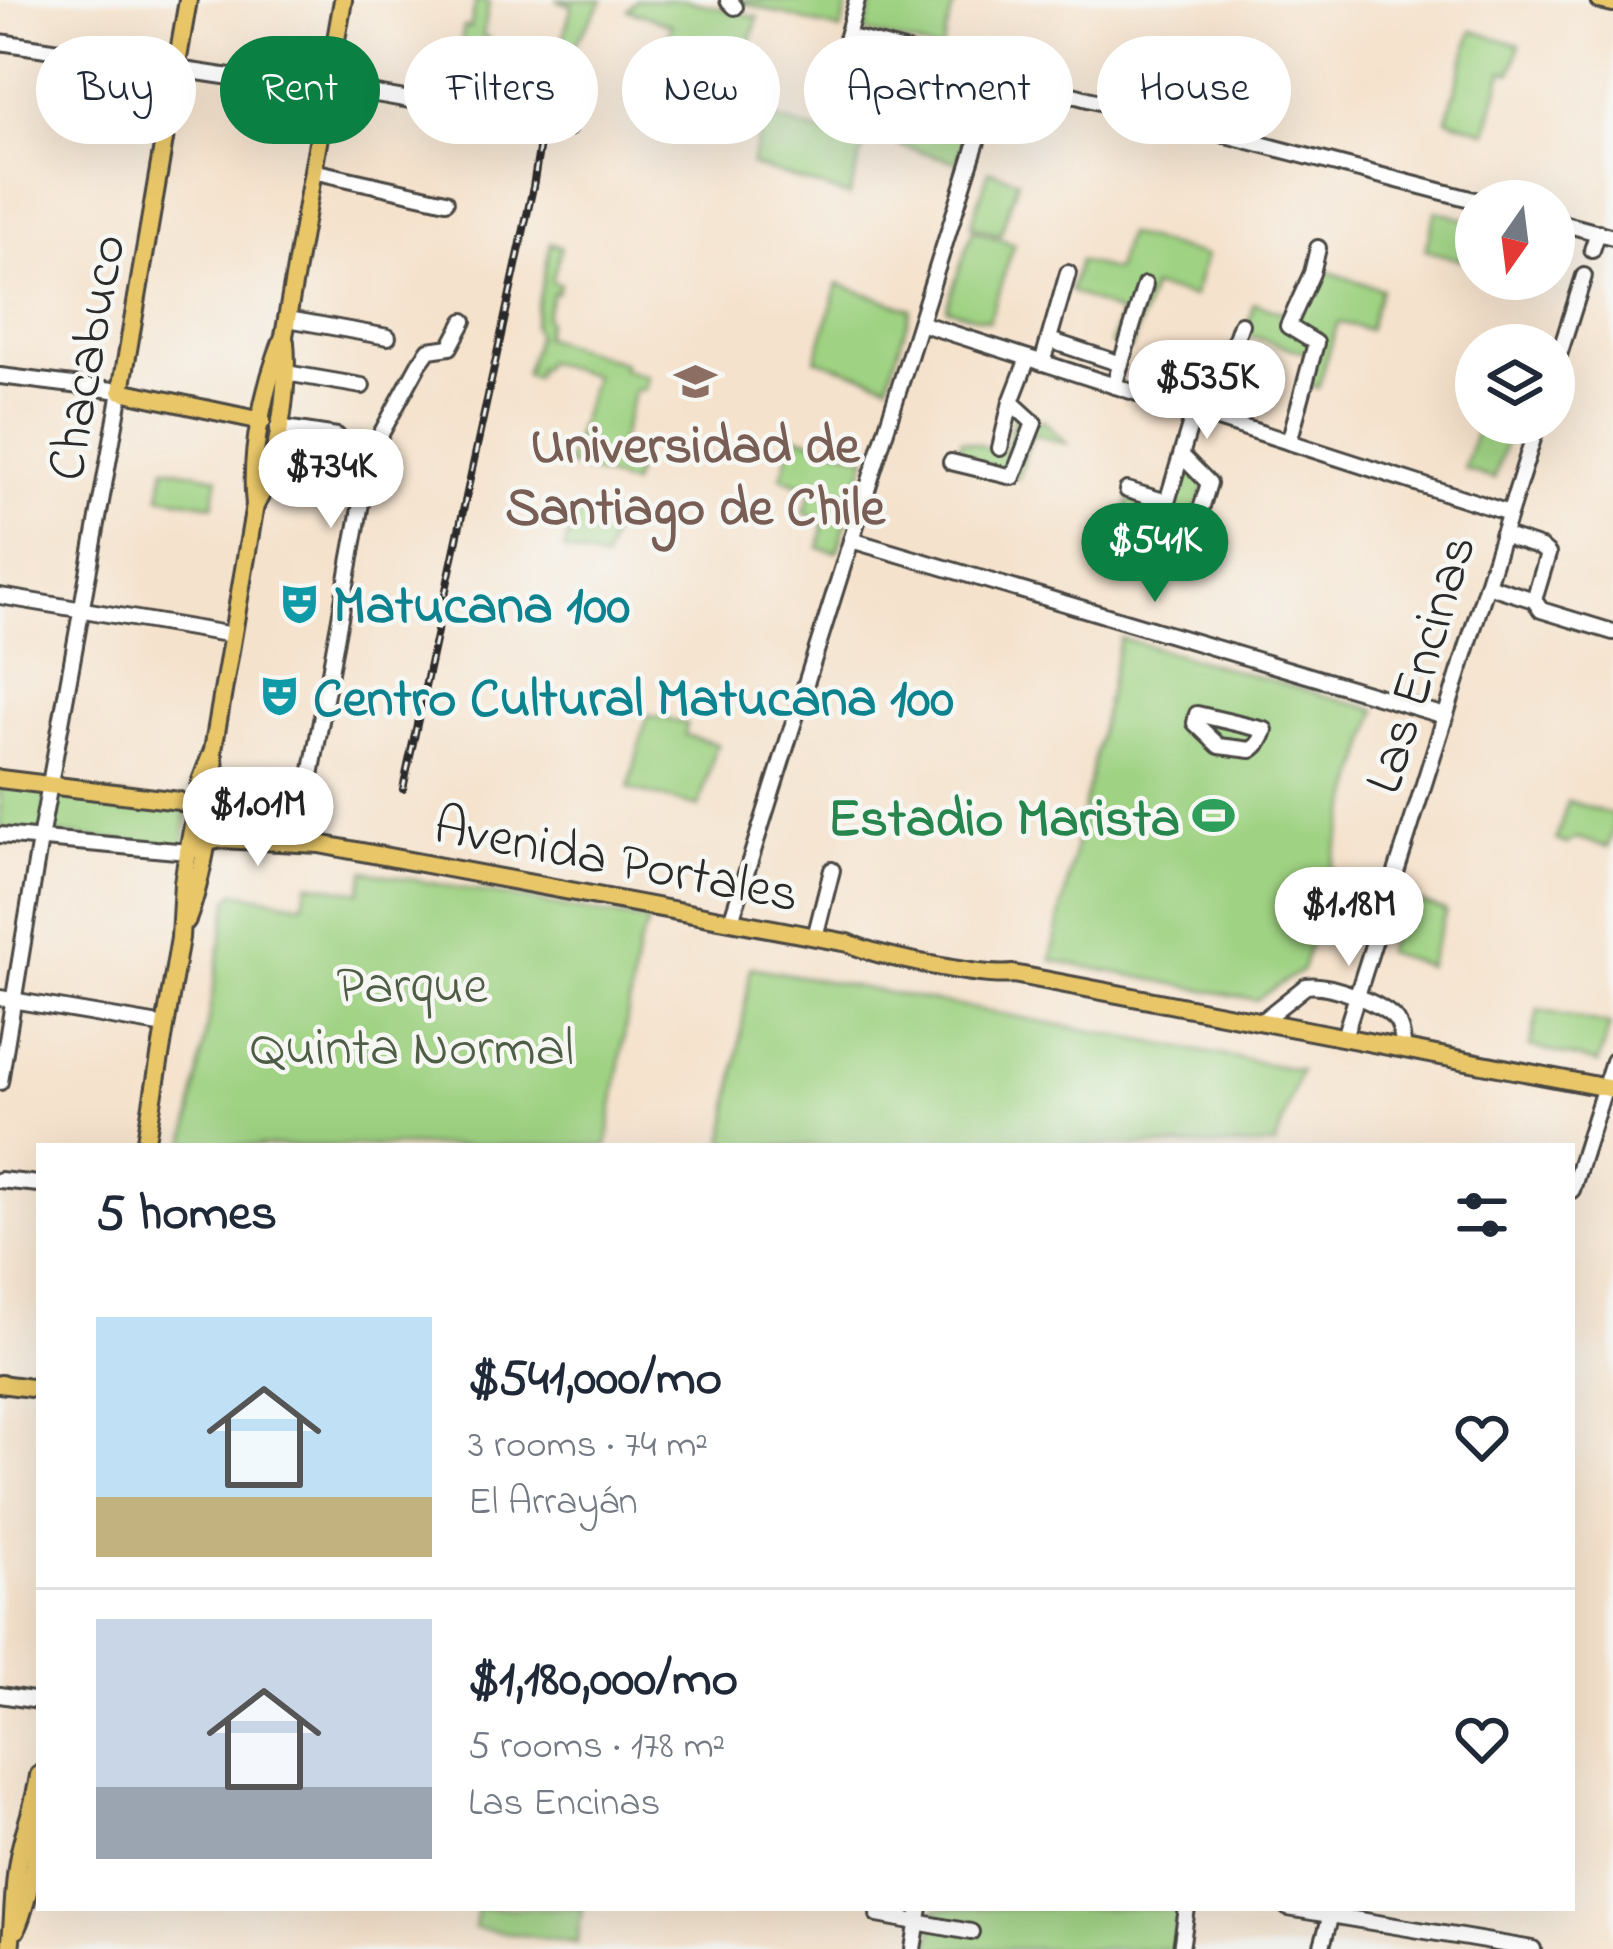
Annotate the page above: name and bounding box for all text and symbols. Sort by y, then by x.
chip: Buy [36,36,196,144]
chip: Rent [220,36,380,144]
chip: Filters [404,36,598,144]
chip: New [622,36,780,144]
chip: Apartment [804,36,1073,144]
chip: House [1097,36,1291,144]
north arrow [1455,180,1575,300]
map controls [1455,180,1575,444]
street label: Chacabuco [30,229,150,487]
button: layers [1455,324,1575,444]
pin: $535K [1123,340,1291,442]
text: $535K [1155,350,1259,407]
school or university icon: Universidad de Santiago de Chile [672,359,718,405]
place label: Universidad de Santiago de Chile [505,410,887,552]
pin: $734K [247,429,415,531]
text: $734K [286,439,376,496]
pin: $541K [1071,503,1239,605]
text: $541K [1108,513,1202,570]
street label: Las Encinas [1347,526,1500,804]
place label: Matucana 100 [333,570,630,648]
theatre icon: Matucana 100 [276,580,322,626]
place label: Centro Cultural Matucana 100 [313,663,954,741]
theatre icon: Centro Cultural Matucana 100 [256,673,302,719]
pin: $1.01M [160,767,356,869]
text: $1.01M [210,777,306,834]
place label: Estadio Marista [828,783,1180,861]
street label: Avenida Portales [427,789,805,936]
sports icon: Estadio Marista [1191,793,1237,839]
pin: $1.18M [1251,867,1447,969]
text: $1.18M [1302,877,1396,934]
park label: Parque Quinta Normal [250,950,574,1090]
text: 5 homes [96,1178,277,1253]
icon: filters [1449,1182,1515,1248]
text: $541,000/mo [468,1343,722,1418]
icon: home [192,1365,336,1509]
icon: heart [1449,1404,1515,1470]
text: 3 rooms · 74 m² [468,1418,708,1475]
text: El Arrayán [468,1475,638,1532]
text: $1,180,000/mo [468,1644,738,1719]
icon: home [192,1667,336,1811]
icon: heart [1449,1706,1515,1772]
text: 5 rooms · 178 m² [468,1719,725,1776]
text: Las Encinas [468,1776,660,1833]

